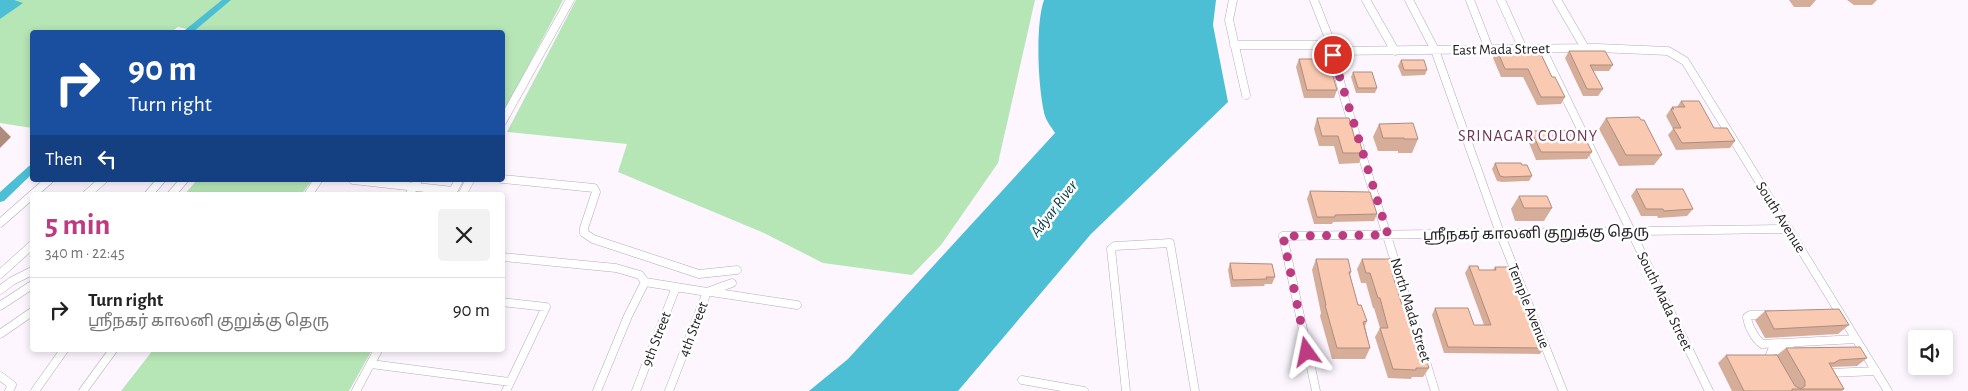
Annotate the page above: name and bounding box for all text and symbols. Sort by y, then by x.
pin [1312,34,1354,76]
icon: arrive [1319,41,1347,69]
street label: East Mada Street [1452,41,1550,58]
icon: right [45,50,110,115]
text: 90 m [128,52,197,87]
text: Turn right [128,93,212,115]
district label: SRINAGAR COLONY [1458,128,1598,144]
icon: left [93,145,121,173]
text: Then [45,150,83,169]
water label: Adyar River [1027,177,1081,240]
street label: South Avenue [1753,179,1808,255]
button: close [438,209,490,261]
text: 5 min [45,210,110,240]
street label: ஸ்ரீநகர் காலனி குறுக்கு தெரு [1423,223,1649,246]
text: 340 m · 22:45 [45,245,125,261]
street label: South Mada Street [1634,249,1695,353]
street label: North Mada Street [1388,256,1434,364]
street label: Temple Avenue [1505,262,1552,351]
text: Turn right [88,291,163,310]
icon: right [45,296,73,324]
street label: 4th Street [676,299,711,359]
text: 90 m [453,301,490,320]
street label: 9th Street [639,309,674,369]
text: ஸ்ரீநகர் காலனி குறுக்கு தெரு [88,313,329,329]
position arrow [1280,325,1332,377]
map controls [1908,330,1953,375]
button: sound [1908,330,1953,375]

